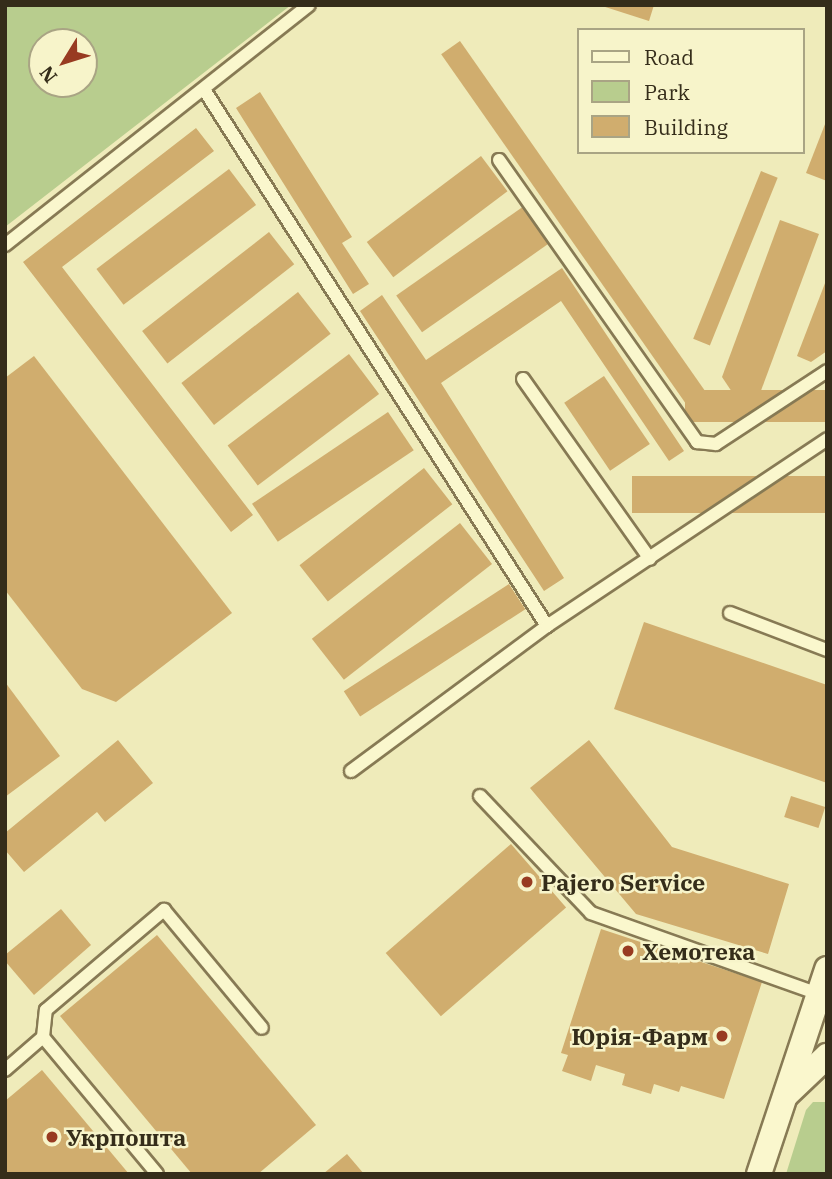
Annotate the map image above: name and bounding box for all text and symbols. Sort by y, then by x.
north arrow [28,28,98,98]
legend [576,28,804,154]
text: Road [644,43,694,71]
text: N [34,61,62,88]
text: Park [644,78,690,106]
text: Building [644,113,728,141]
place label: Pajero Service [541,868,705,896]
marker: Pajero Service [519,874,535,890]
place label: Хемотека [642,937,755,965]
marker: Хемотека [620,943,636,959]
place label: Юрія-Фарм [572,1022,708,1050]
marker: Юрія-Фарм [714,1028,730,1044]
place label: Укрпошта [66,1123,186,1151]
marker: Укрпошта [44,1129,60,1145]

